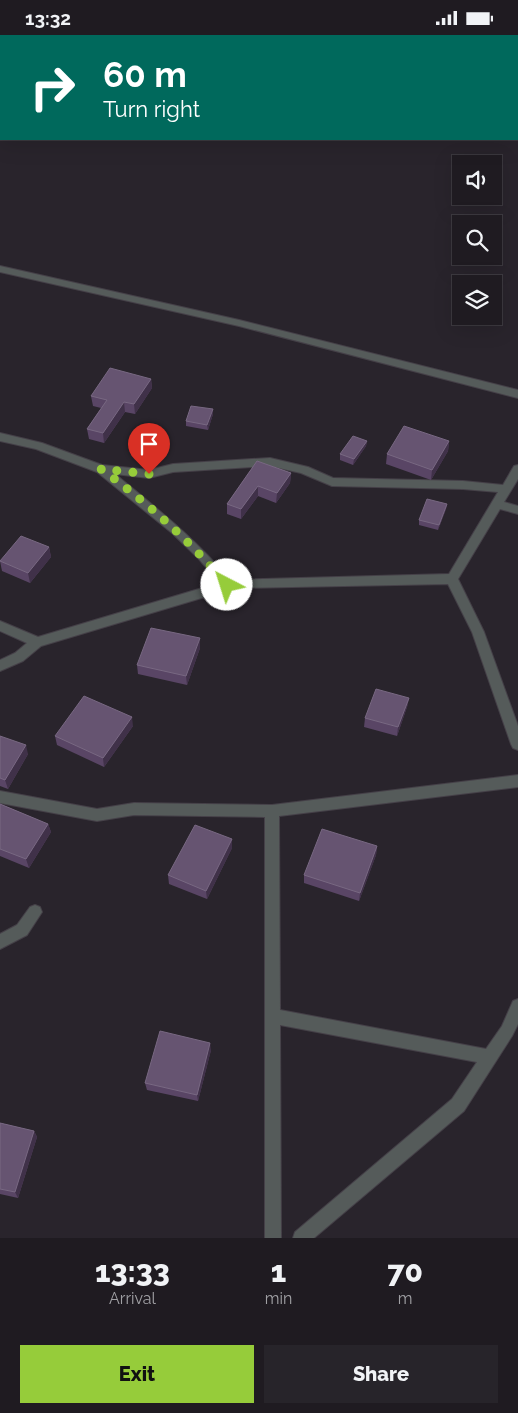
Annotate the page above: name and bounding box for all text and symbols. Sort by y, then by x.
text: 13:32 [25,7,71,29]
text: 60 m [103,54,187,95]
icon: right [20,55,85,120]
text: Turn right [103,96,200,122]
map controls [452,155,502,325]
button: sound [452,155,502,205]
button: search [452,215,502,265]
button: layers [452,275,502,325]
pin [128,423,170,474]
icon: arrive [135,430,163,458]
position arrow [200,558,252,610]
text: 13:33 [95,1254,170,1289]
text: 1 [271,1254,286,1289]
text: 70 [387,1254,423,1289]
text: Arrival [109,1289,156,1308]
text: min [265,1289,292,1308]
text: m [398,1289,413,1308]
button: Exit [20,1345,254,1403]
button: Share [264,1345,498,1403]

